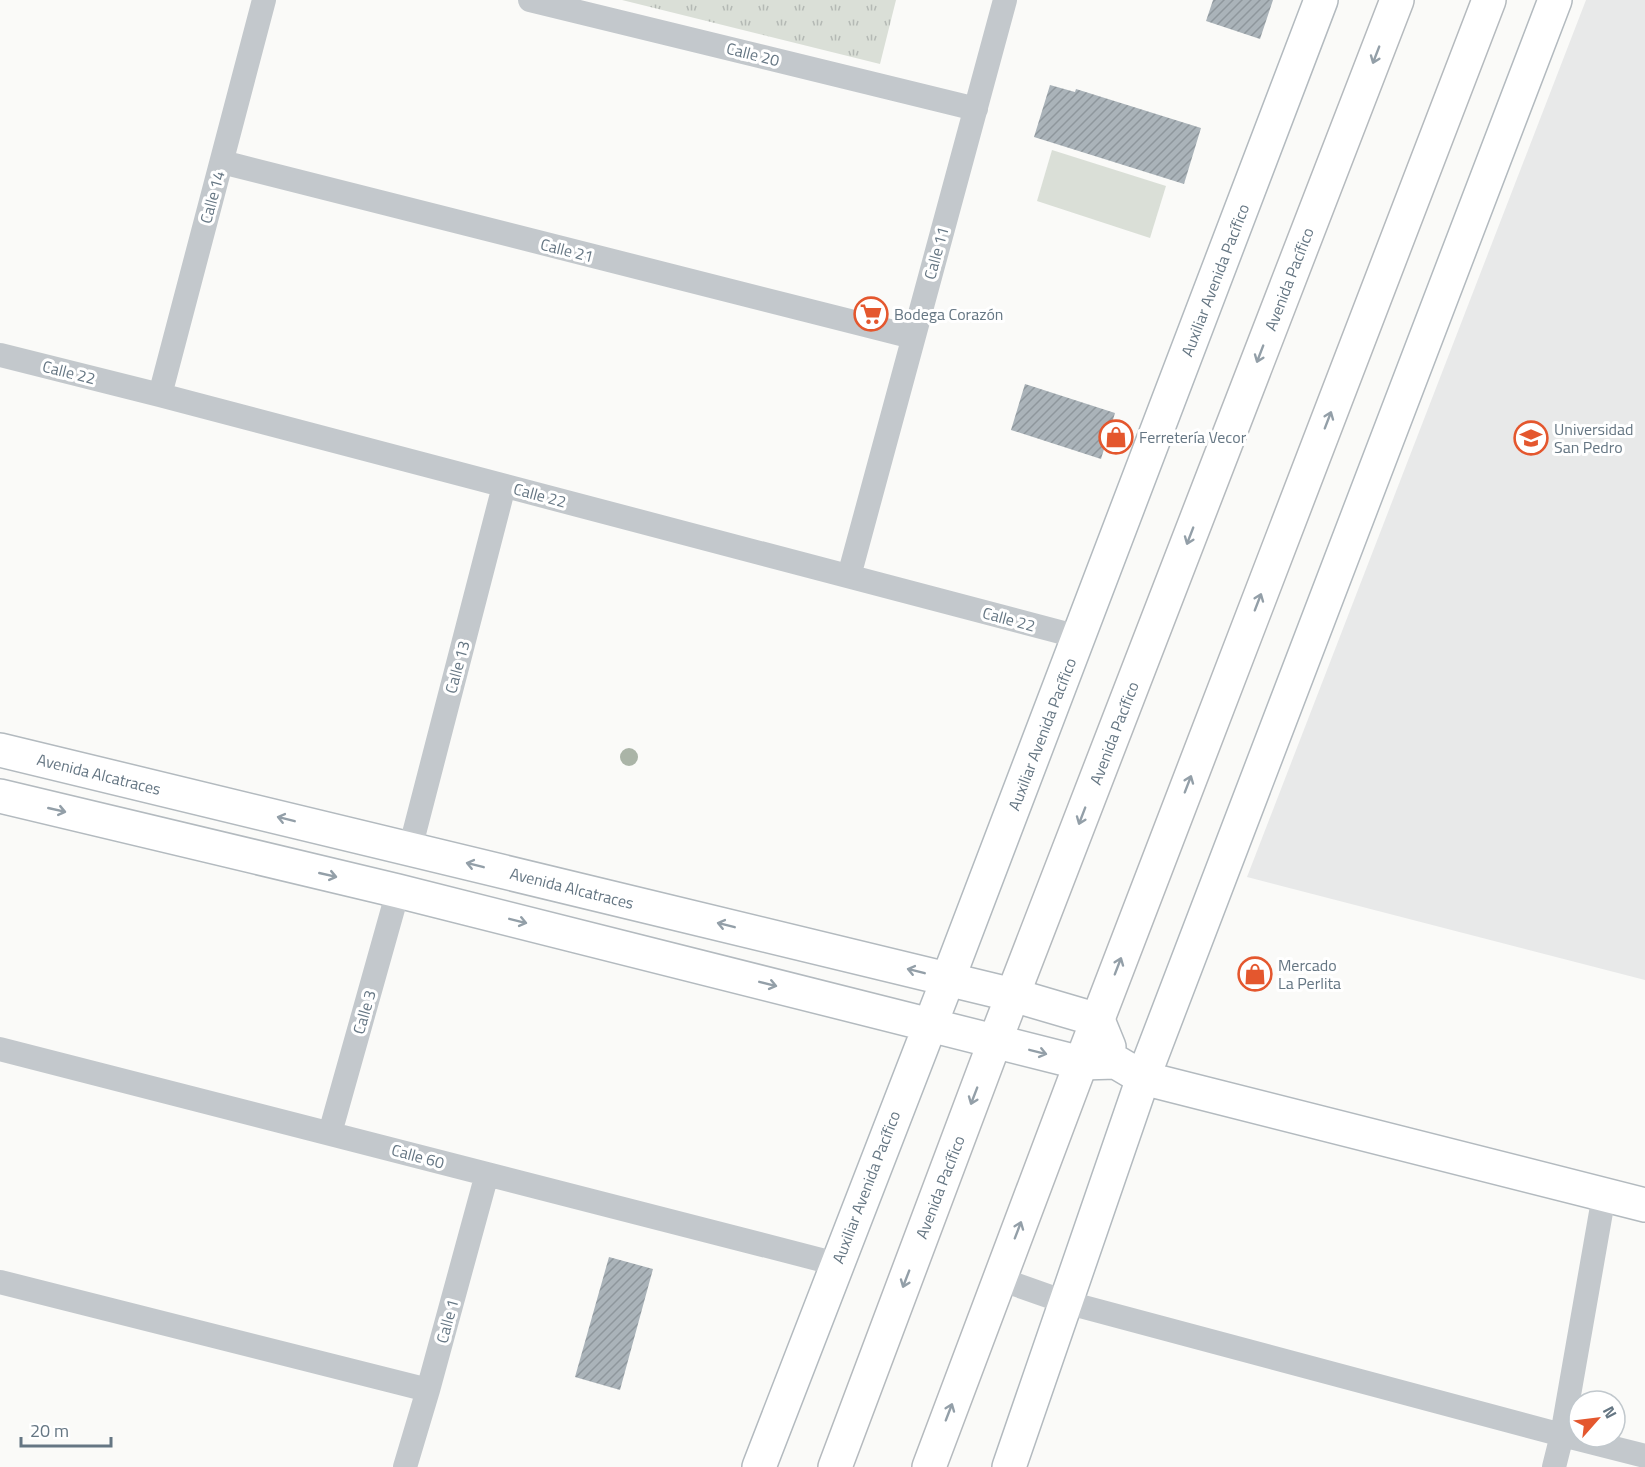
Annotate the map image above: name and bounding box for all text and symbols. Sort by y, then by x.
street label: Calle 20 [724,36,782,72]
one-way arrow [1370,45,1381,63]
street label: Calle 14 [193,168,231,226]
street label: Auxiliar Avenida Pacífico [1175,200,1255,360]
street label: Calle 11 [917,224,955,282]
street label: Avenida Pacífico [1258,224,1320,334]
street label: Calle 21 [538,232,596,268]
supermarket icon: Bodega Corazón [853,296,889,332]
place label: Bodega Corazón [894,302,1003,326]
one-way arrow [1254,344,1265,363]
street label: Calle 22 [40,354,98,390]
one-way arrow [1323,411,1334,429]
place label: Universidad San Pedro [1554,417,1633,459]
shop icon: Ferretería Vecor [1098,419,1134,455]
school or university icon: Universidad San Pedro [1513,420,1549,456]
place label: Ferretería Vecor [1139,425,1247,449]
street label: Calle 22 [511,476,569,514]
one-way arrow [1184,526,1195,545]
one-way arrow [1253,593,1264,611]
street label: Calle 22 [980,600,1038,638]
street label: Calle 13 [438,638,476,696]
street label: Auxiliar Avenida Pacífico [1002,654,1082,814]
street label: Avenida Pacífico [1083,678,1145,788]
street label: Avenida Alcatraces [35,747,163,801]
one-way arrow [1184,775,1195,793]
one-way arrow [47,804,66,816]
one-way arrow [1076,806,1087,825]
one-way arrow [276,813,295,825]
one-way arrow [466,858,485,870]
street label: Avenida Alcatraces [508,861,636,915]
one-way arrow [318,869,337,881]
one-way arrow [508,916,527,928]
one-way arrow [717,919,736,931]
place label: Mercado La Perlita [1278,953,1341,995]
shop icon: Mercado La Perlita [1237,956,1273,992]
one-way arrow [1114,957,1125,976]
one-way arrow [906,965,926,976]
one-way arrow [758,979,777,991]
street label: Calle 3 [346,987,382,1037]
one-way arrow [1028,1047,1047,1059]
one-way arrow [968,1086,979,1105]
street label: Auxiliar Avenida Pacífico [826,1107,906,1267]
street label: Avenida Pacífico [909,1132,971,1242]
street label: Calle 60 [389,1137,447,1175]
one-way arrow [1013,1221,1024,1240]
one-way arrow [899,1269,910,1287]
street label: Calle 1 [430,1296,464,1346]
north arrow [1567,1389,1627,1449]
text: N [1597,1401,1623,1422]
one-way arrow [945,1403,956,1422]
scale bar [21,1410,111,1448]
text: 20 m [30,1417,69,1444]

